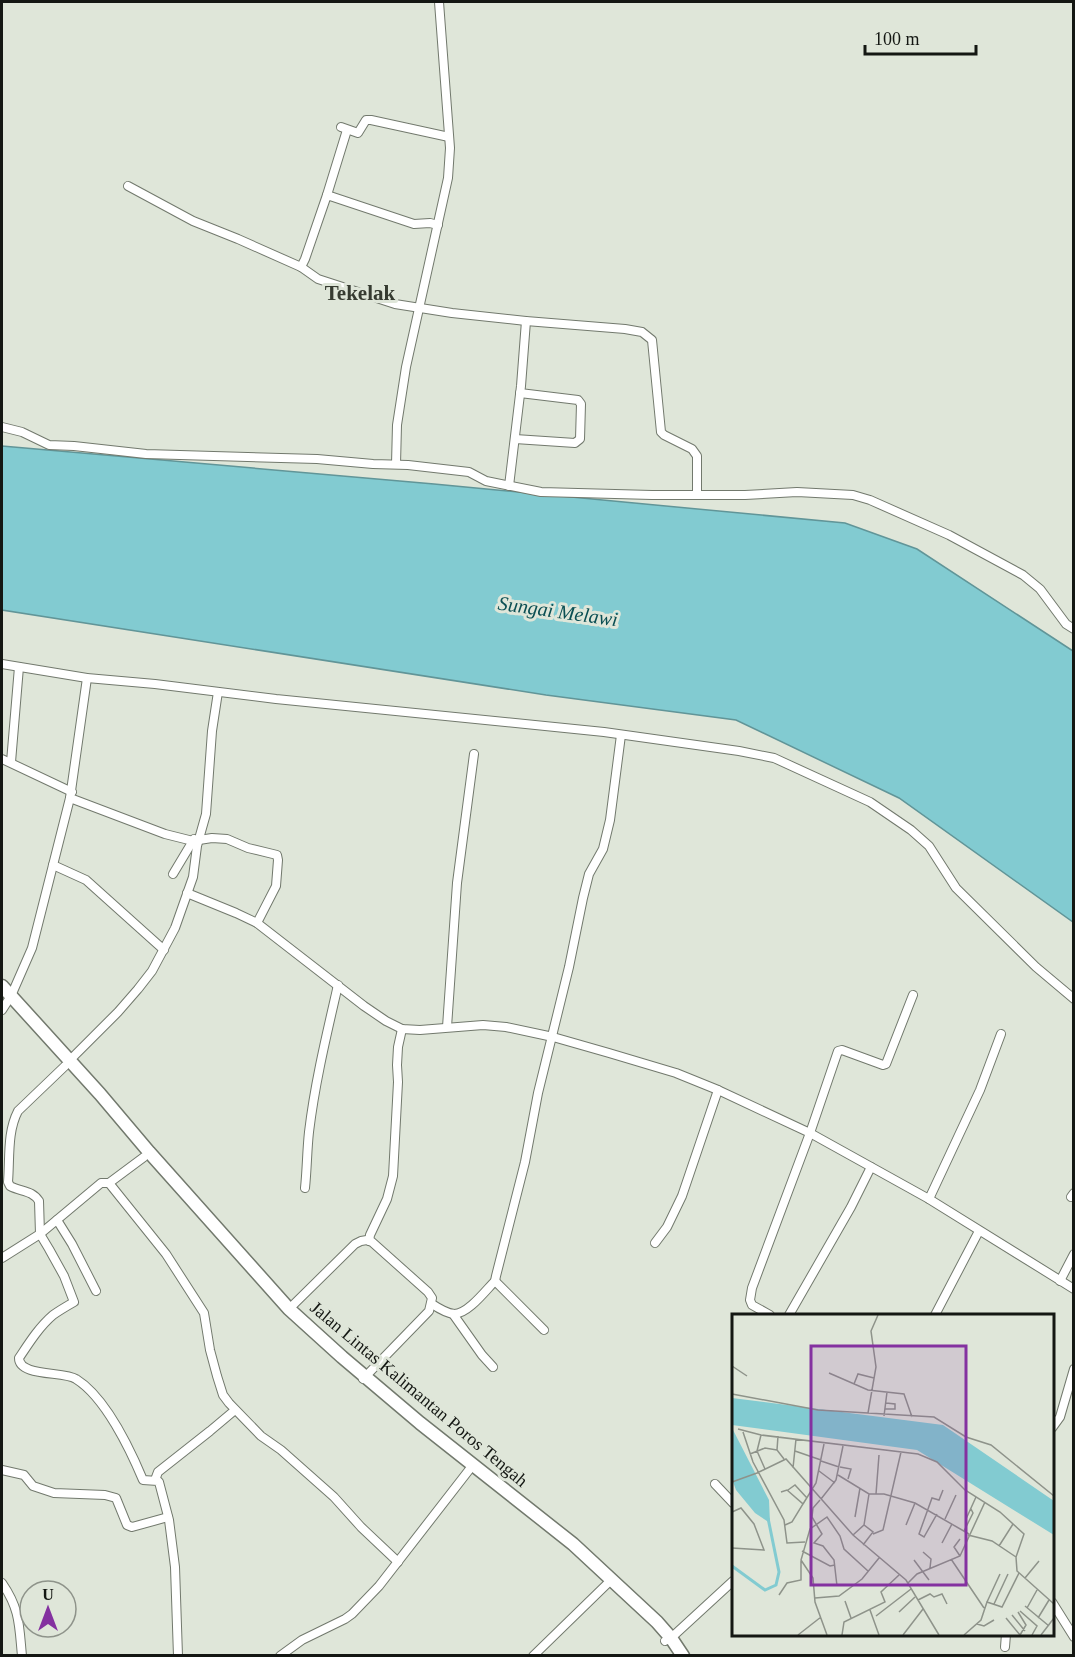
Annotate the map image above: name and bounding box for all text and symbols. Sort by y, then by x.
scale bar [865,18,976,56]
text: 100 m [874,29,920,49]
district label: Tekelak [325,281,396,305]
water label: Sungai Melawi [497,592,619,631]
street label: Jalan Lintas Kalimantan Poros Tengah [306,1297,532,1491]
inset map [732,1314,1054,1636]
north arrow [18,1579,78,1639]
text: U [42,1586,54,1603]

